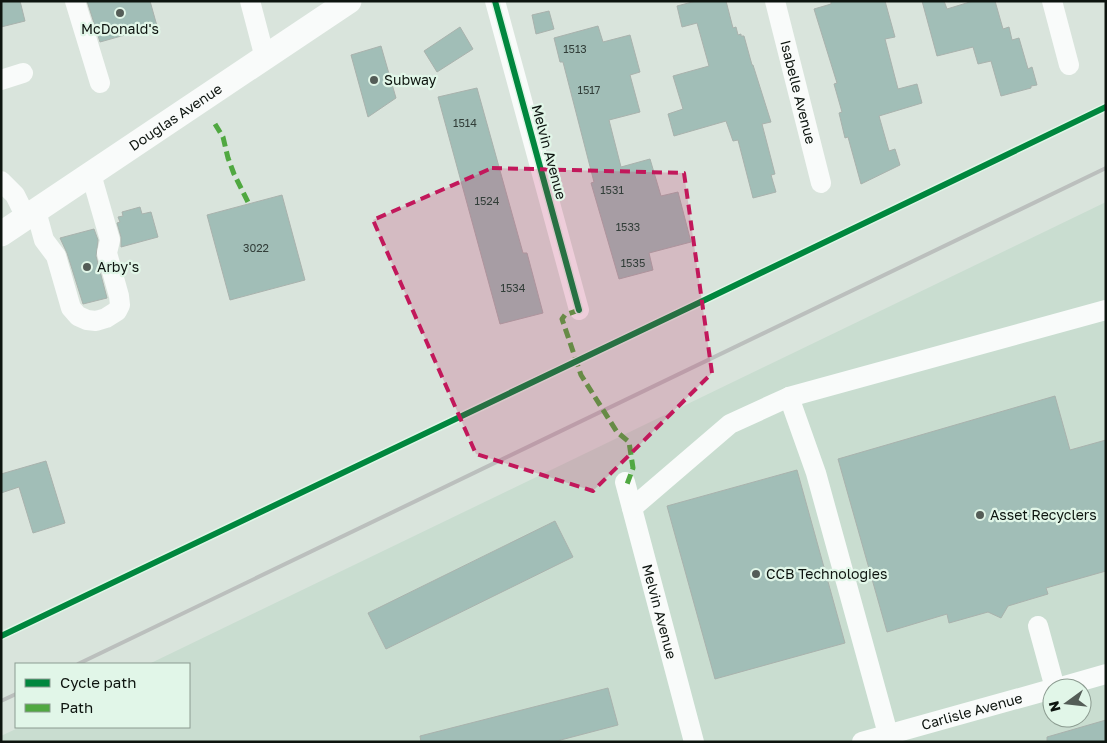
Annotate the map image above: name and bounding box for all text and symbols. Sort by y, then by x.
marker: McDonald's [114,7,126,19]
place label: McDonald's [81,20,159,37]
street label: Isabelle Avenue [777,38,820,146]
house number: 1513 [563,42,587,55]
place label: Subway [384,71,437,88]
marker: Subway [368,74,380,86]
street label: Douglas Avenue [126,80,225,154]
house number: 1517 [578,83,601,96]
street label: Melvin Avenue [529,103,570,201]
house number: 1514 [453,116,477,129]
house number: 1531 [600,183,624,196]
house number: 1524 [475,194,500,207]
house number: 1533 [616,220,640,233]
house number: 3022 [243,241,269,254]
house number: 1535 [621,256,645,269]
place label: Arby's [97,258,139,275]
marker: Arby's [81,261,93,273]
house number: 1534 [501,281,526,294]
place label: Asset Recyclers [990,506,1097,523]
marker: Asset Recyclers [974,509,986,521]
street label: Melvin Avenue [639,562,681,661]
place label: CCB Technologies [766,565,887,582]
marker: CCB Technologies [750,568,762,580]
legend [15,663,190,728]
text: Cycle path [60,673,136,691]
north arrow [1042,678,1092,728]
street label: Carlisle Avenue [919,689,1024,733]
text: Path [60,698,93,716]
text: N [1044,699,1064,714]

